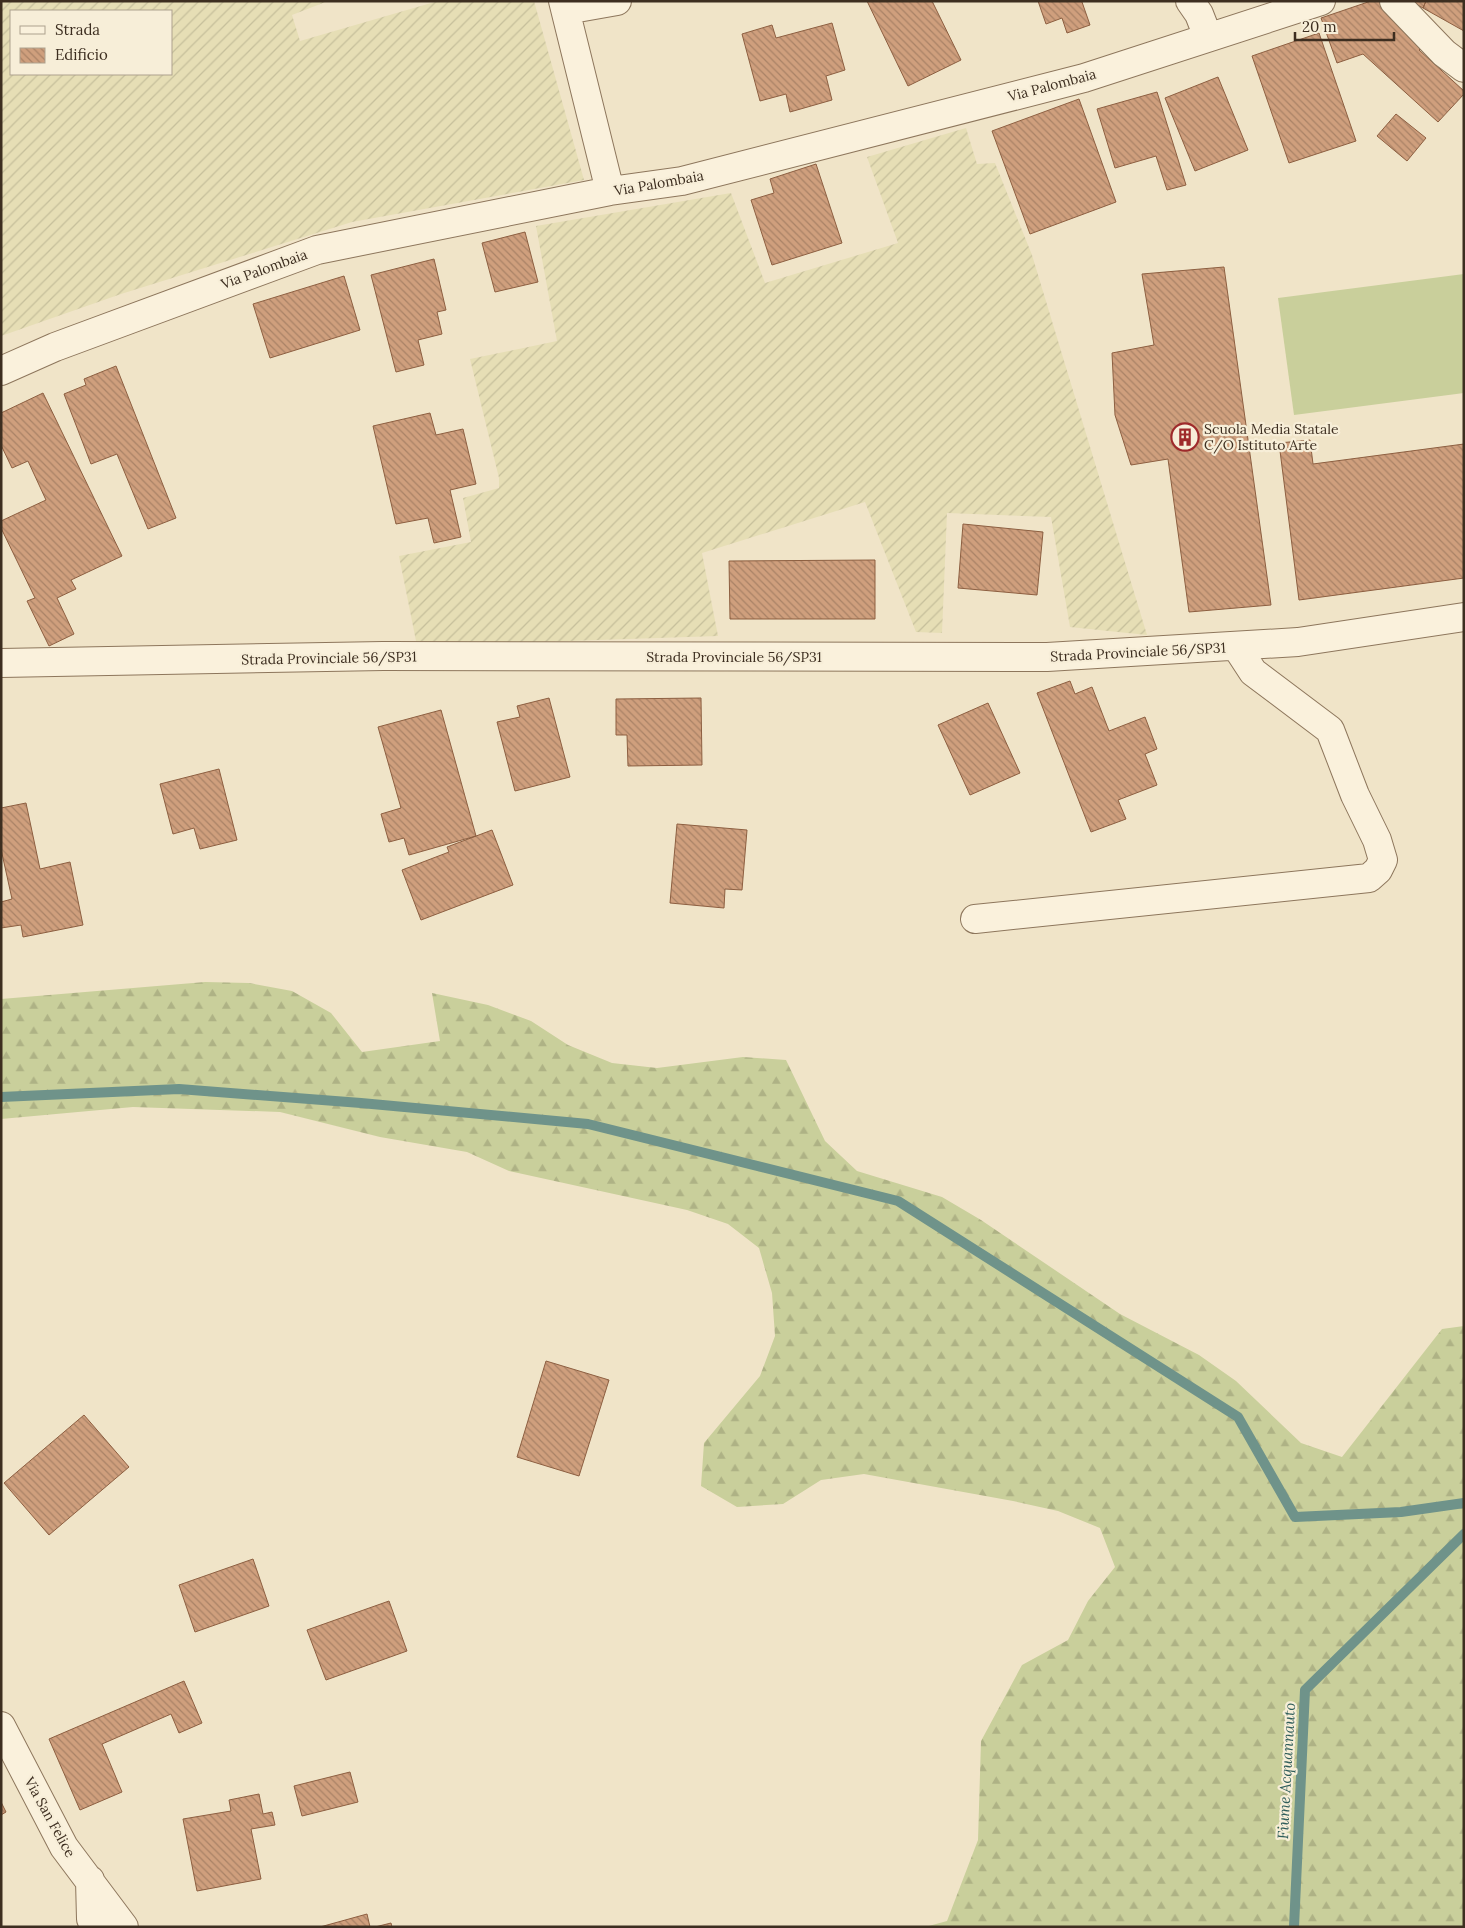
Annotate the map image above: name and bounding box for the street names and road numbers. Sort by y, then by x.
street label: Via Palombaia [1005,65,1098,106]
street label: Via Palombaia [612,166,705,200]
street label: Via Palombaia [217,245,310,293]
street label: Strada Provinciale 56/SP31 [1050,638,1226,666]
street label: Strada Provinciale 56/SP31 [241,647,417,669]
street label: Strada Provinciale 56/SP31 [646,648,822,666]
street label: Via San Felice [20,1773,80,1861]

